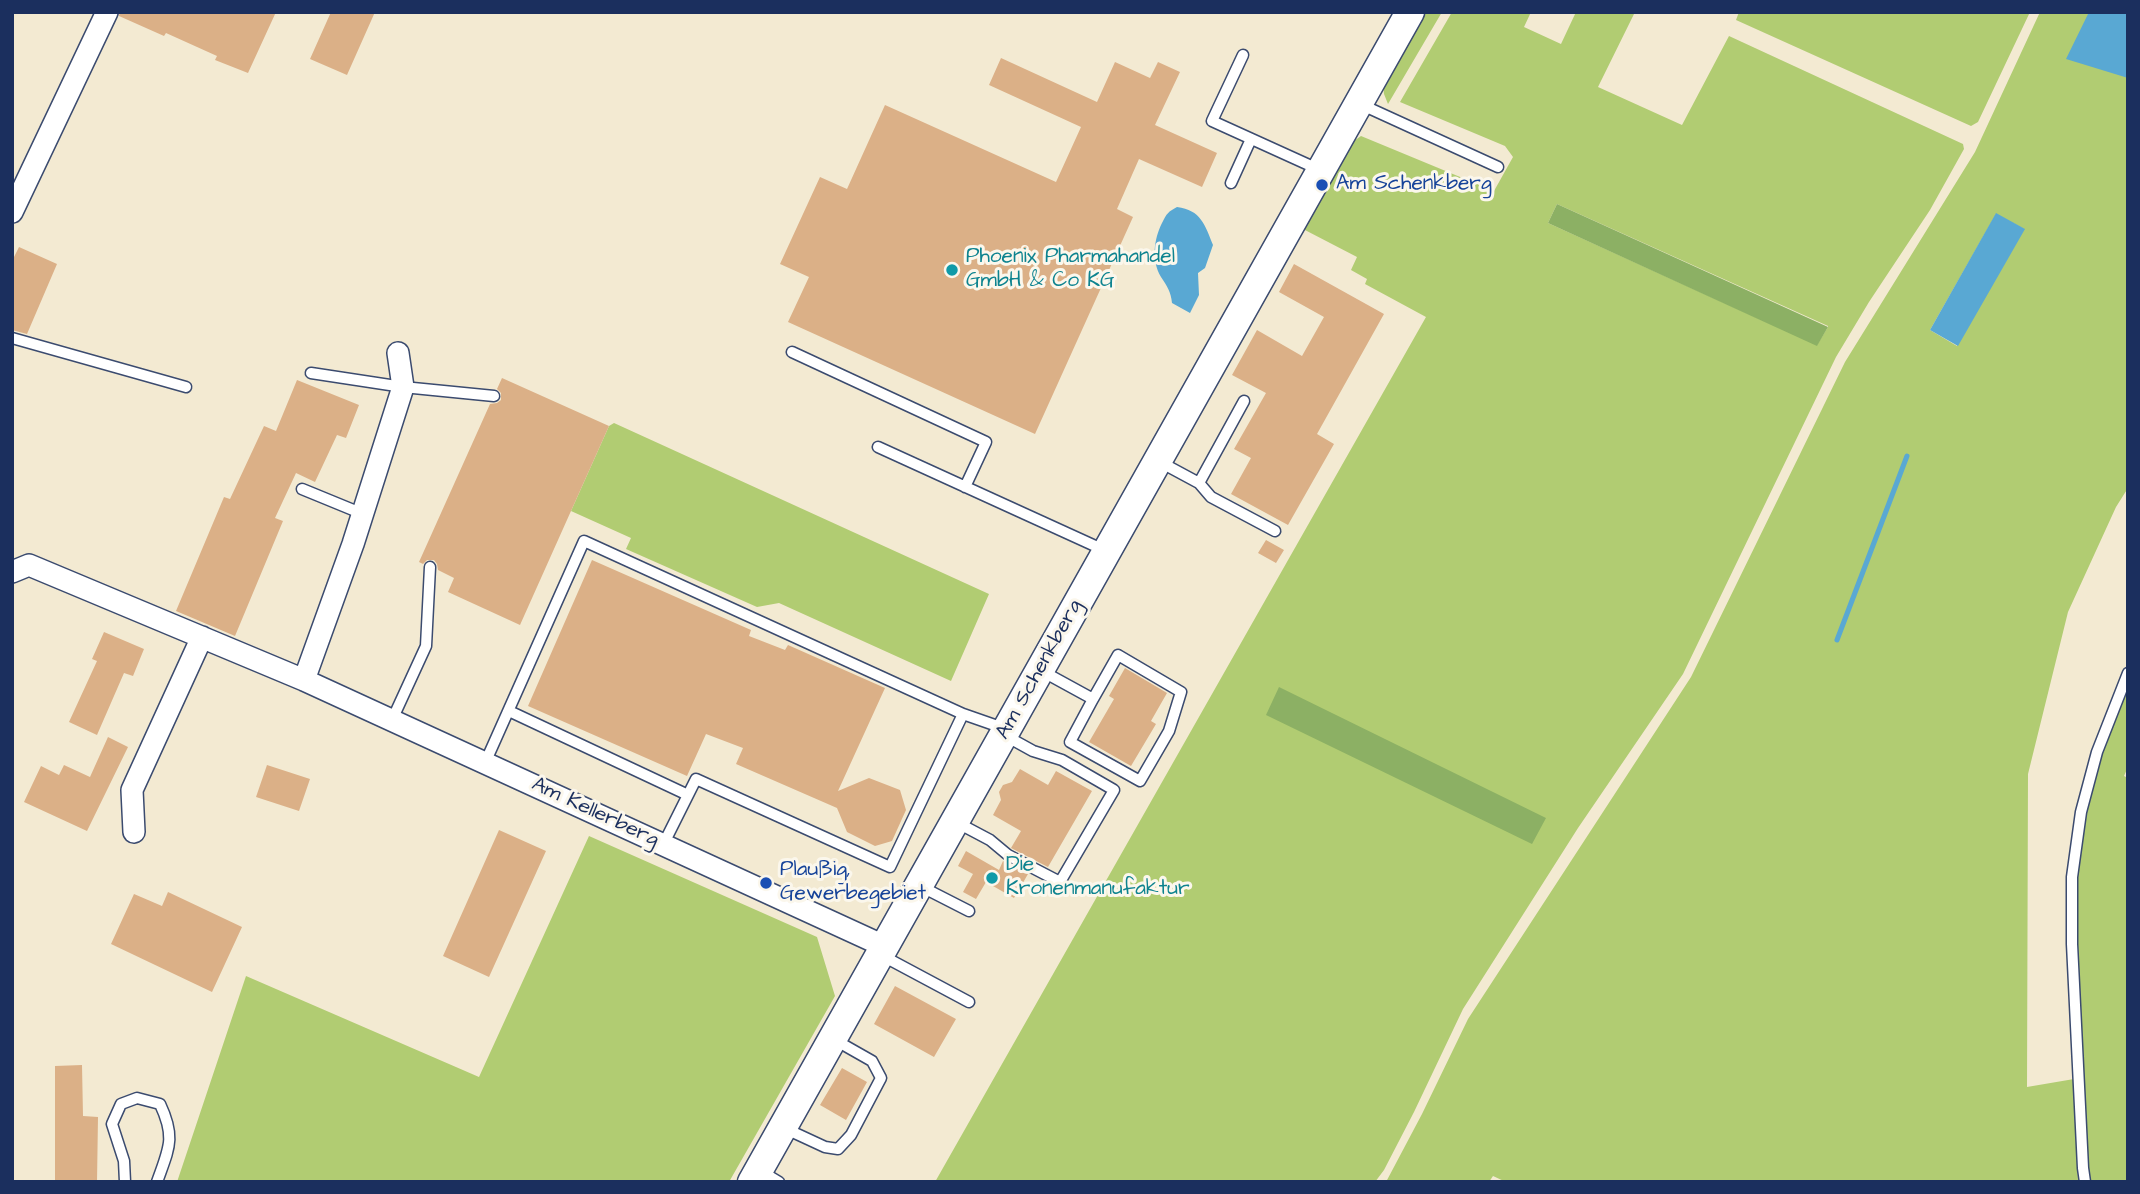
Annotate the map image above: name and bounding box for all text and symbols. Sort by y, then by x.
place label: Am Schenkberg [1336,172,1492,198]
marker: Am Schenkberg [1314,177,1330,193]
place label: Phoenix Pharmahandel GmbH & Co KG [966,245,1175,295]
marker: Phoenix Pharmahandel GmbH & Co KG [944,262,960,278]
street label: Am Schenkberg [991,596,1089,744]
street label: Am Kellerberg [527,773,663,853]
place label: Die Kronenmanufaktur [1006,853,1189,903]
place label: Plaußig, Gewerbegebiet [780,858,926,908]
marker: Die Kronenmanufaktur [984,870,1000,886]
marker: Plaußig, Gewerbegebiet [758,875,774,891]

